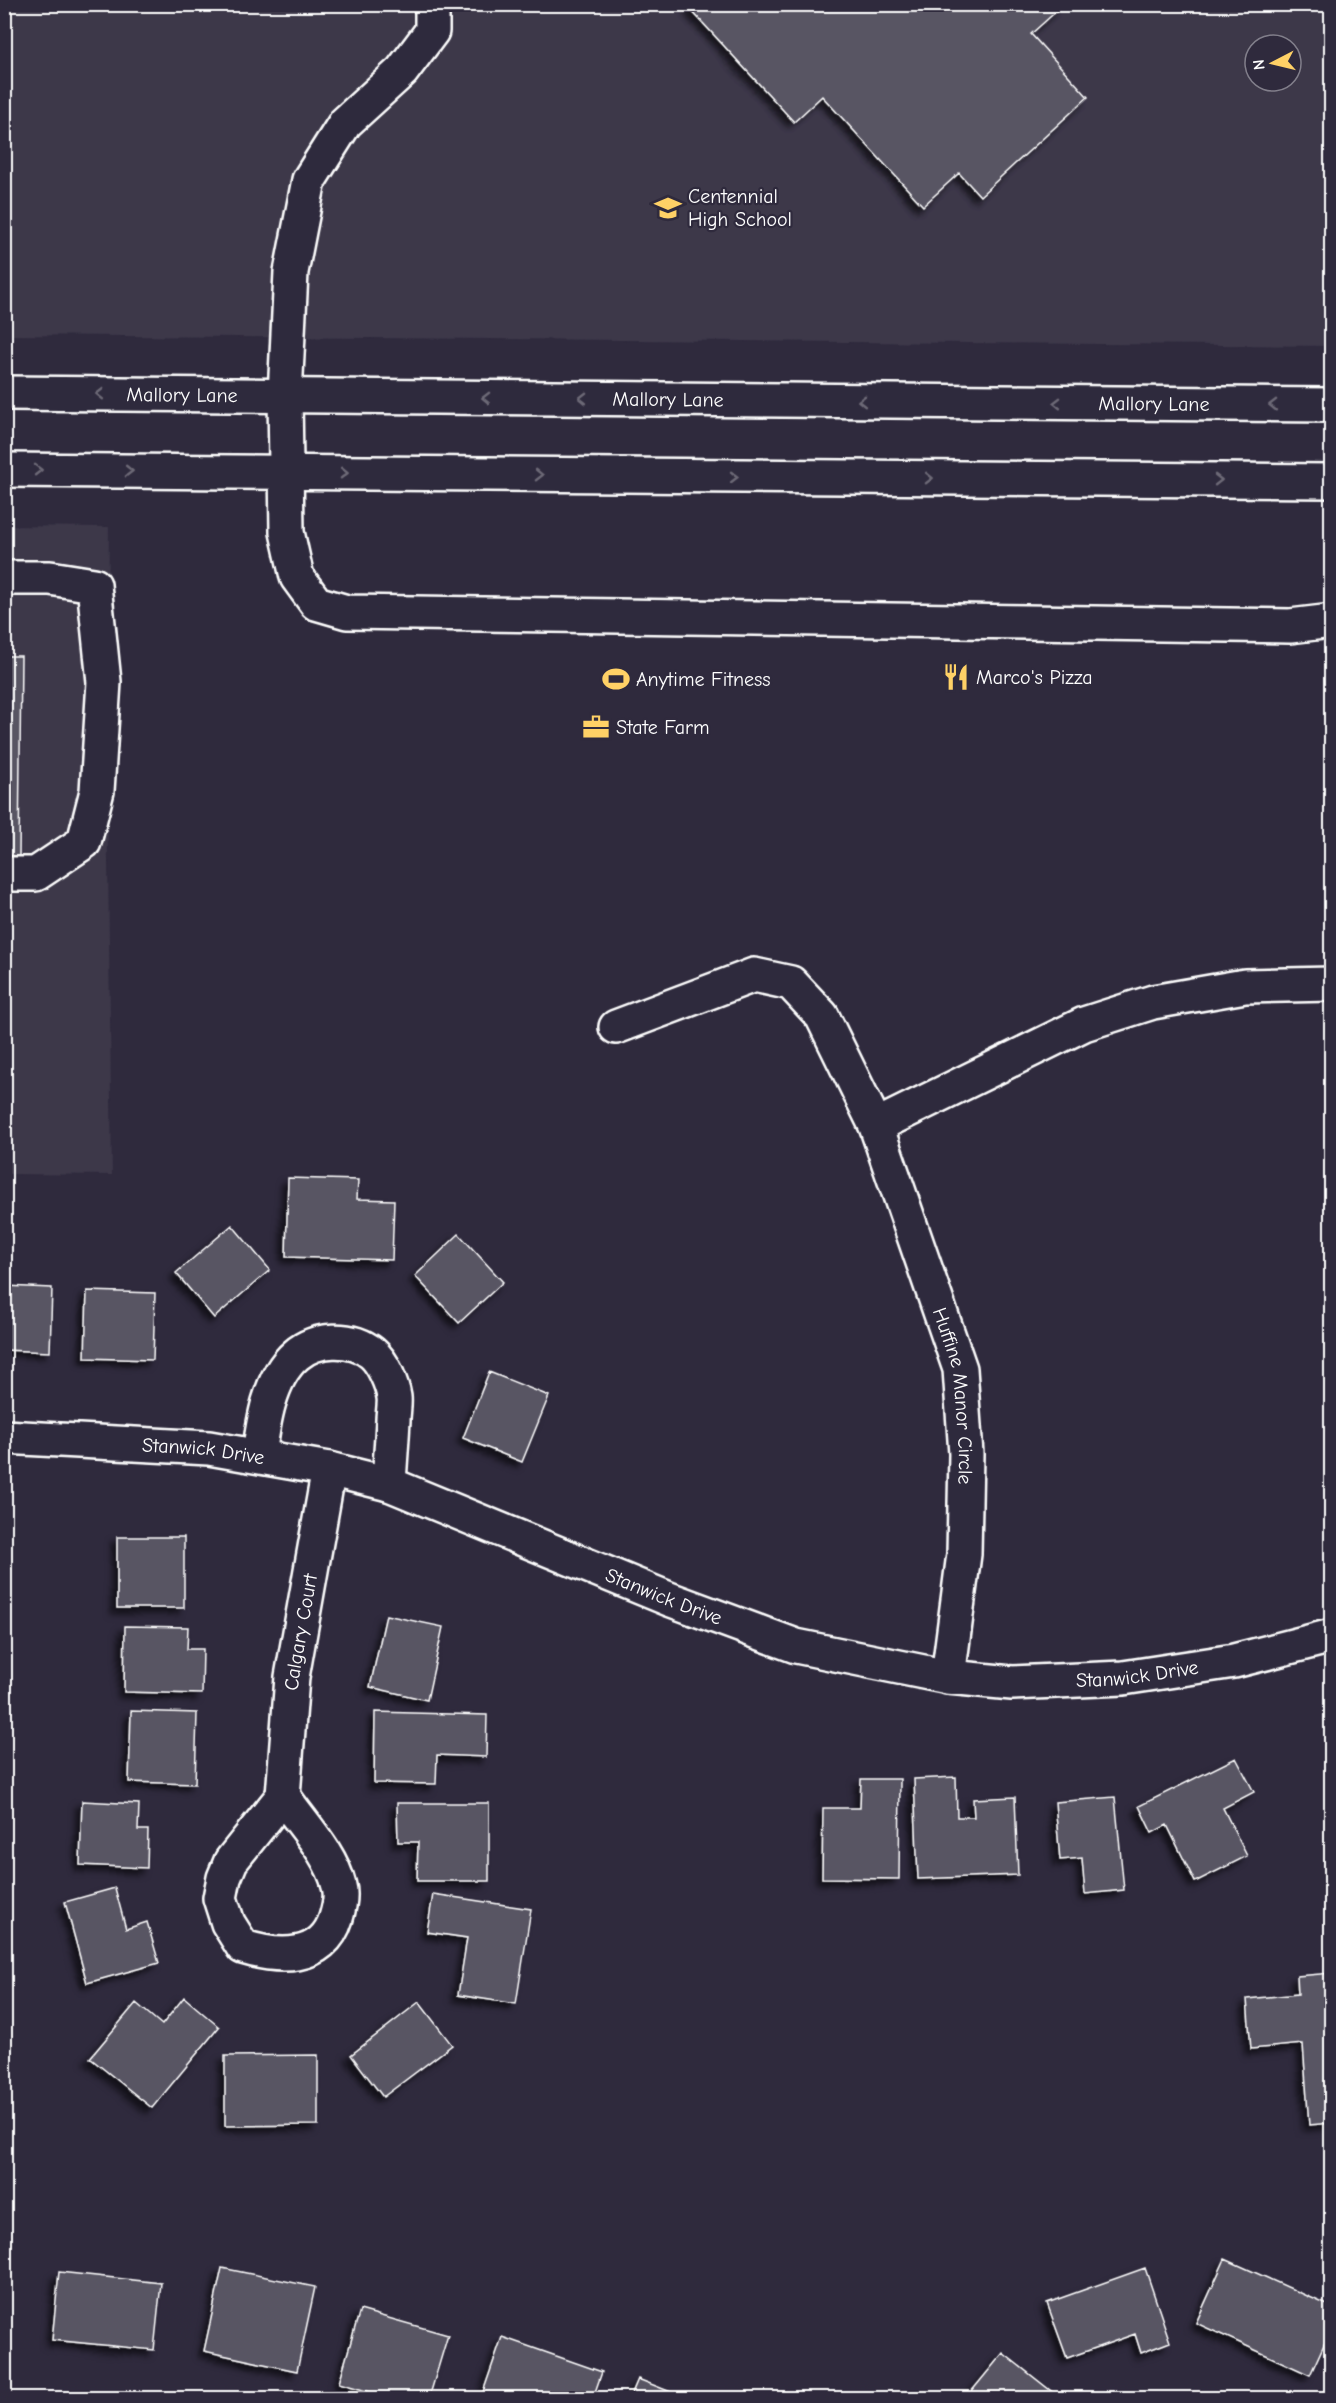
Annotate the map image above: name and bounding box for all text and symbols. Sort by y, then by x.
north arrow [1243,33,1303,93]
text: N [1250,58,1269,71]
place label: Centennial High School [688,185,792,231]
school or university icon: Centennial High School [653,193,683,223]
street label: Mallory Lane [126,383,238,407]
street label: Mallory Lane [612,387,724,411]
one-way arrow [96,388,105,400]
one-way arrow [481,391,490,404]
street label: Mallory Lane [1098,391,1210,415]
one-way arrow [579,392,588,405]
one-way arrow [858,395,867,407]
one-way arrow [1053,397,1062,409]
one-way arrow [1269,399,1278,411]
one-way arrow [33,464,42,476]
one-way arrow [125,465,134,477]
one-way arrow [340,467,349,479]
one-way arrow [535,469,544,481]
one-way arrow [730,471,739,483]
one-way arrow [925,472,934,484]
one-way arrow [1213,474,1222,486]
restaurant icon: Marco's Pizza [941,662,971,692]
sports icon: Anytime Fitness [601,664,631,694]
place label: Marco's Pizza [976,666,1093,689]
place label: Anytime Fitness [636,668,771,691]
office icon: State Farm [581,712,611,742]
place label: State Farm [616,716,710,739]
street label: Huffine Manor Circle [928,1305,978,1485]
street label: Stanwick Drive [142,1433,266,1469]
street label: Stanwick Drive [602,1563,725,1629]
street label: Calgary Court [280,1571,322,1691]
street label: Stanwick Drive [1075,1655,1200,1692]

